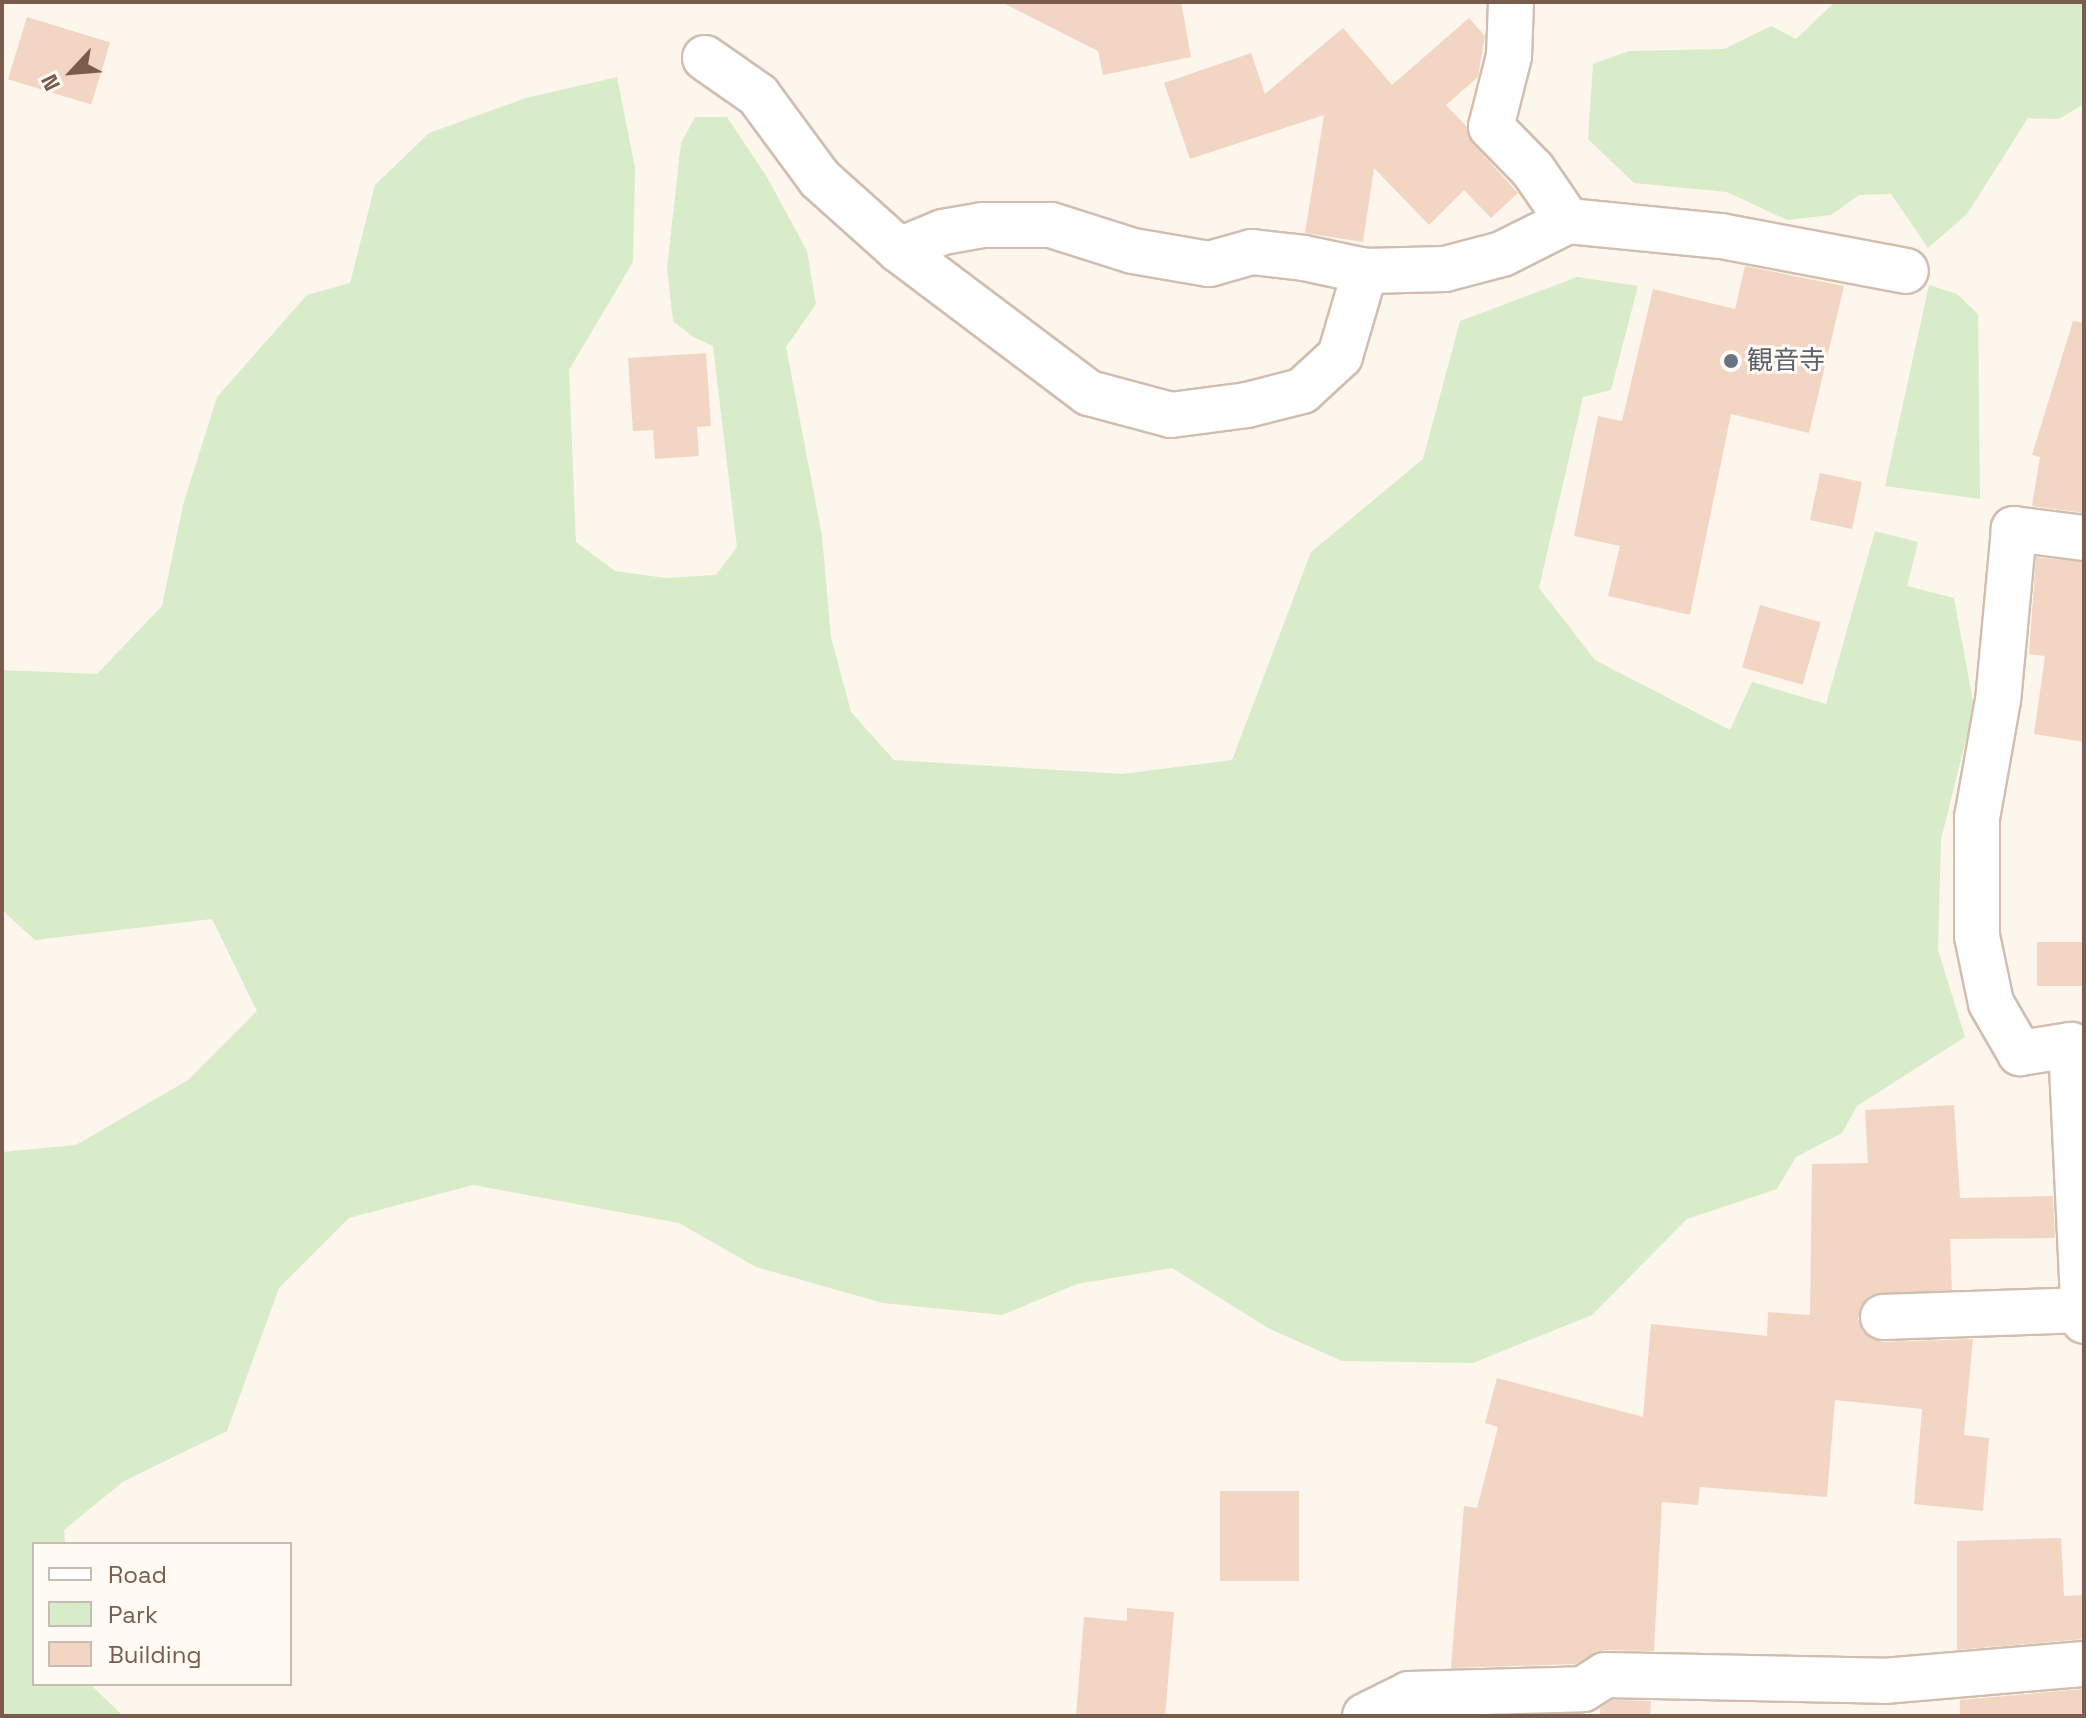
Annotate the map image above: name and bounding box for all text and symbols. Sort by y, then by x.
north arrow [32,32,112,112]
text: N [35,70,66,95]
place label: 観音寺 [1747,345,1825,377]
marker: 観音寺 [1722,352,1740,370]
legend [32,1542,292,1686]
text: Road [108,1559,167,1590]
text: Park [108,1599,158,1630]
text: Building [108,1639,202,1670]

